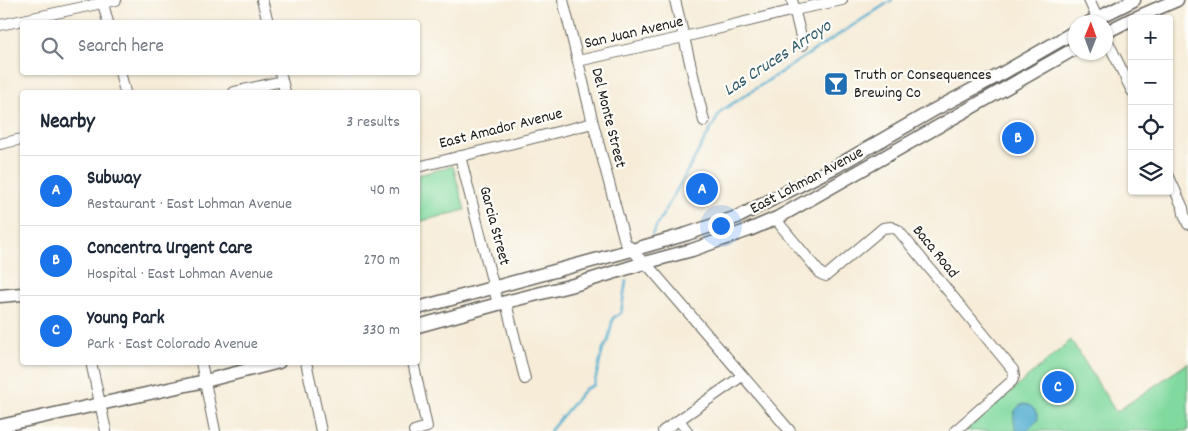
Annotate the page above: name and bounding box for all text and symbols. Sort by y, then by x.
street label: San Juan Avenue [582,10,686,56]
water label: Las Cruces Arroyo [719,14,838,103]
north arrow [1068,15,1113,60]
map controls [1128,15,1173,195]
button: + [1128,15,1173,60]
search box [20,20,420,75]
icon: search [38,34,66,62]
text: Search here [78,34,164,61]
button: − [1128,60,1173,105]
place label: Truth or Consequences Brewing Co [854,64,992,105]
street label: Del Monte Street [584,66,632,170]
bar icon: Truth or Consequences Brewing Co [823,71,849,97]
street label: East Amador Avenue [437,103,565,155]
button: locate [1128,105,1173,150]
text: Nearby [40,108,95,138]
text: 3 results [346,111,400,134]
pin: B [1002,119,1034,157]
street label: East Lohman Avenue [746,141,868,221]
button: layers [1128,150,1173,195]
text: Subway [87,166,141,193]
pin: A [686,170,718,208]
text: A [52,179,60,202]
text: 40 m [370,179,400,202]
street label: Garcia Street [472,184,516,268]
text: Restaurant · East Lohman Avenue [87,193,292,216]
your location [708,213,734,239]
street label: Baca Road [906,220,964,284]
text: Concentra Urgent Care [87,236,252,263]
text: B [52,249,60,272]
text: 270 m [364,249,400,272]
text: Hospital · East Lohman Avenue [87,263,273,286]
text: Young Park [87,306,164,333]
text: C [52,319,60,342]
text: 330 m [362,319,400,342]
text: Park · East Colorado Avenue [87,333,258,356]
pin: C [1042,368,1074,406]

